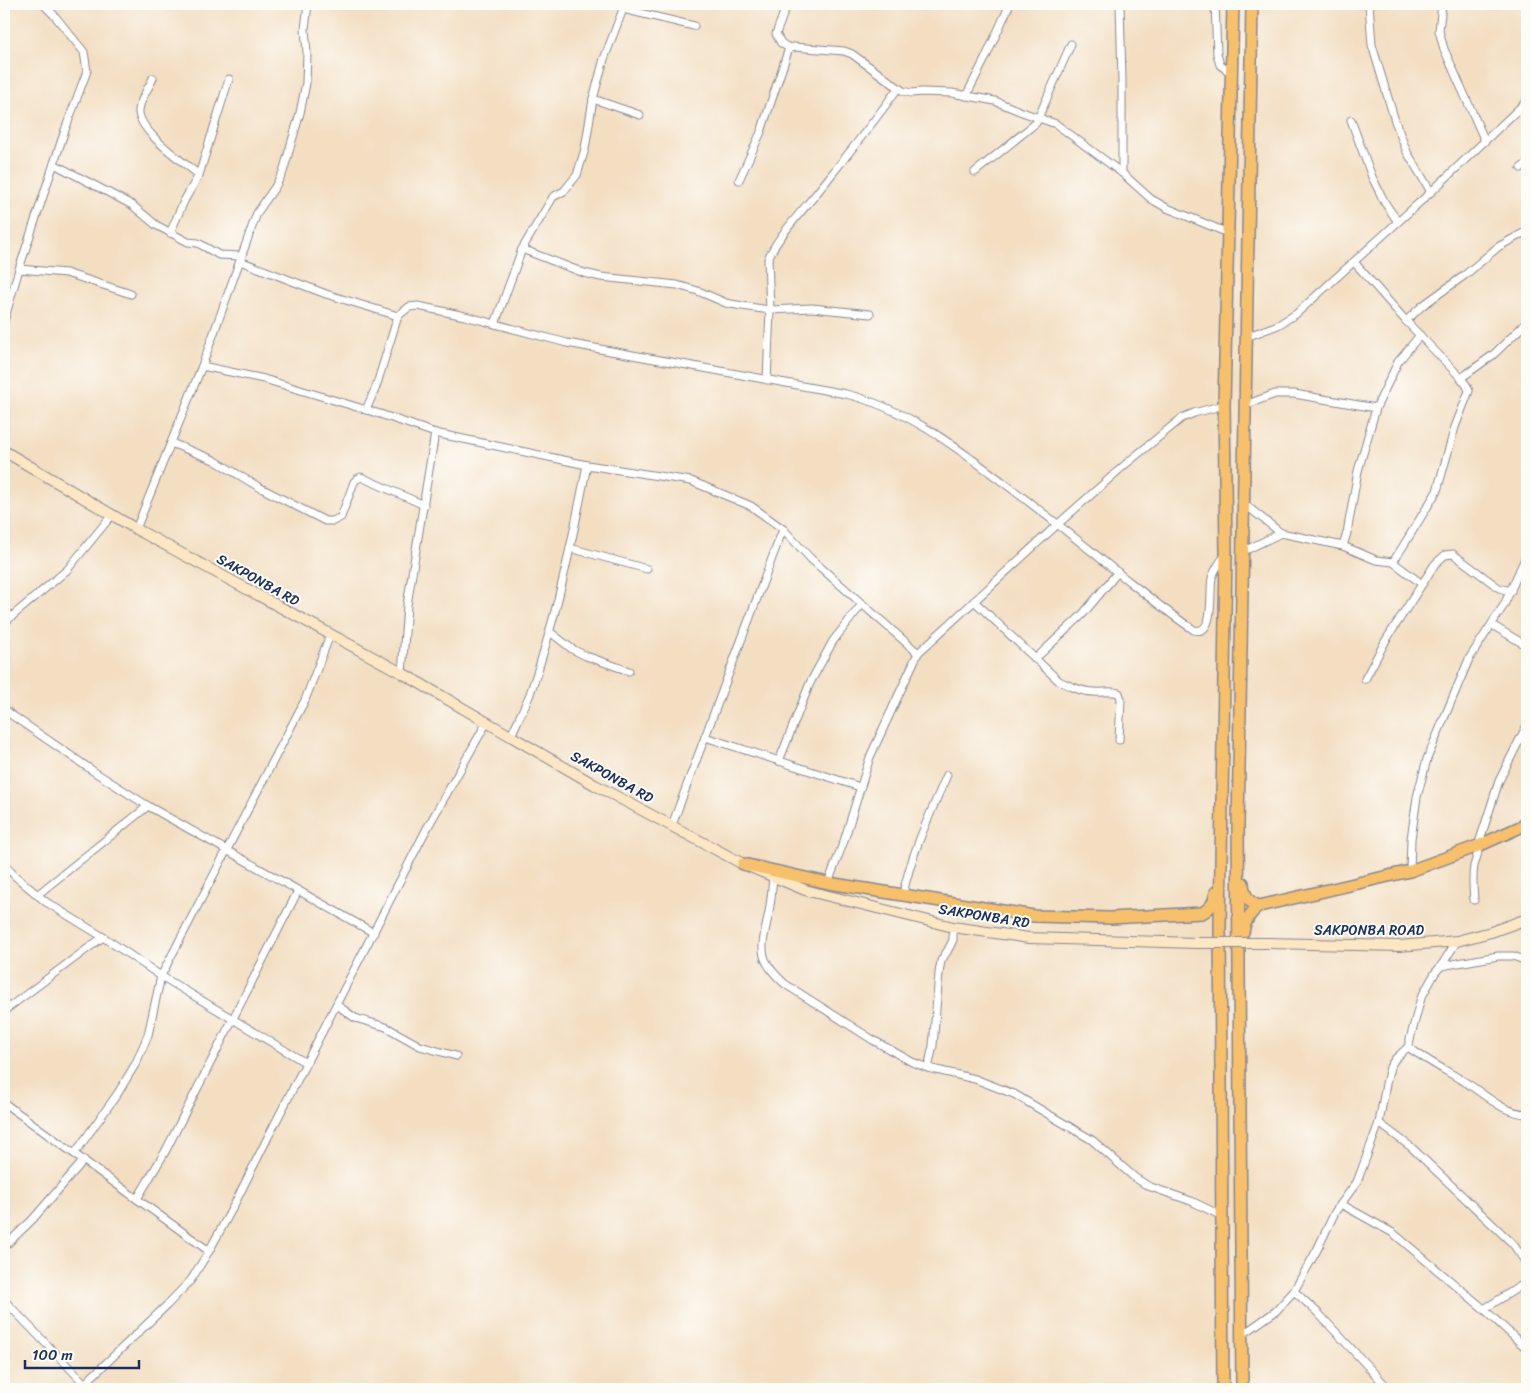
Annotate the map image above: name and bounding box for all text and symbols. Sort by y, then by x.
street label: SAKPONBA RD [212,547,305,613]
street label: SAKPONBA RD [566,744,659,810]
street label: SAKPONBA RD [937,896,1032,936]
street label: SAKPONBA ROAD [1314,918,1425,943]
scale bar [25,1338,139,1370]
text: 100 m [32,1342,73,1368]

